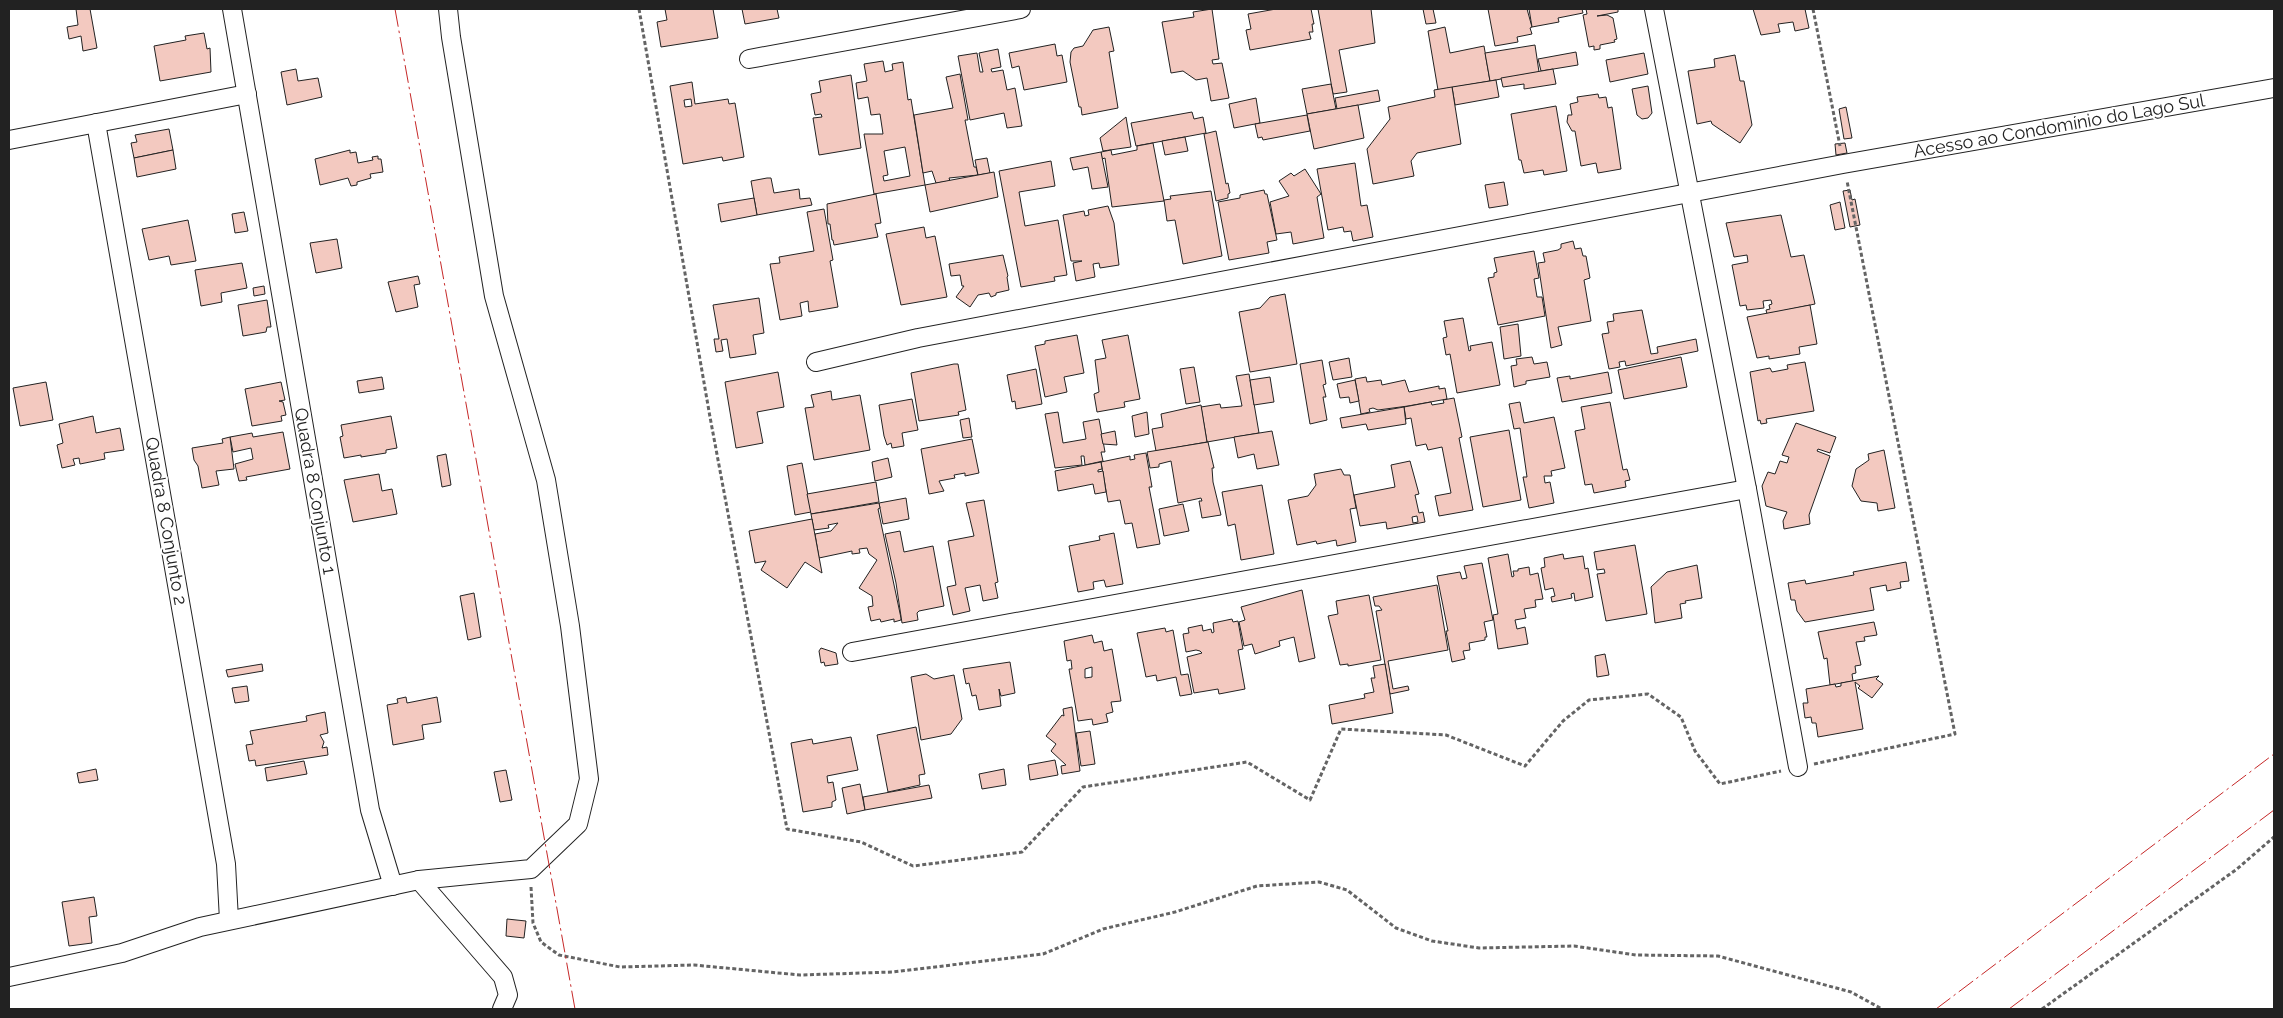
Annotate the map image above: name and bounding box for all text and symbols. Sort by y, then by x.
street label: Acesso ao Condomínio do Lago Sul [1912,90,2206,161]
street label: Quadra 8 Conjunto 1 [291,406,341,576]
street label: Quadra 8 Conjunto 2 [141,435,192,607]

